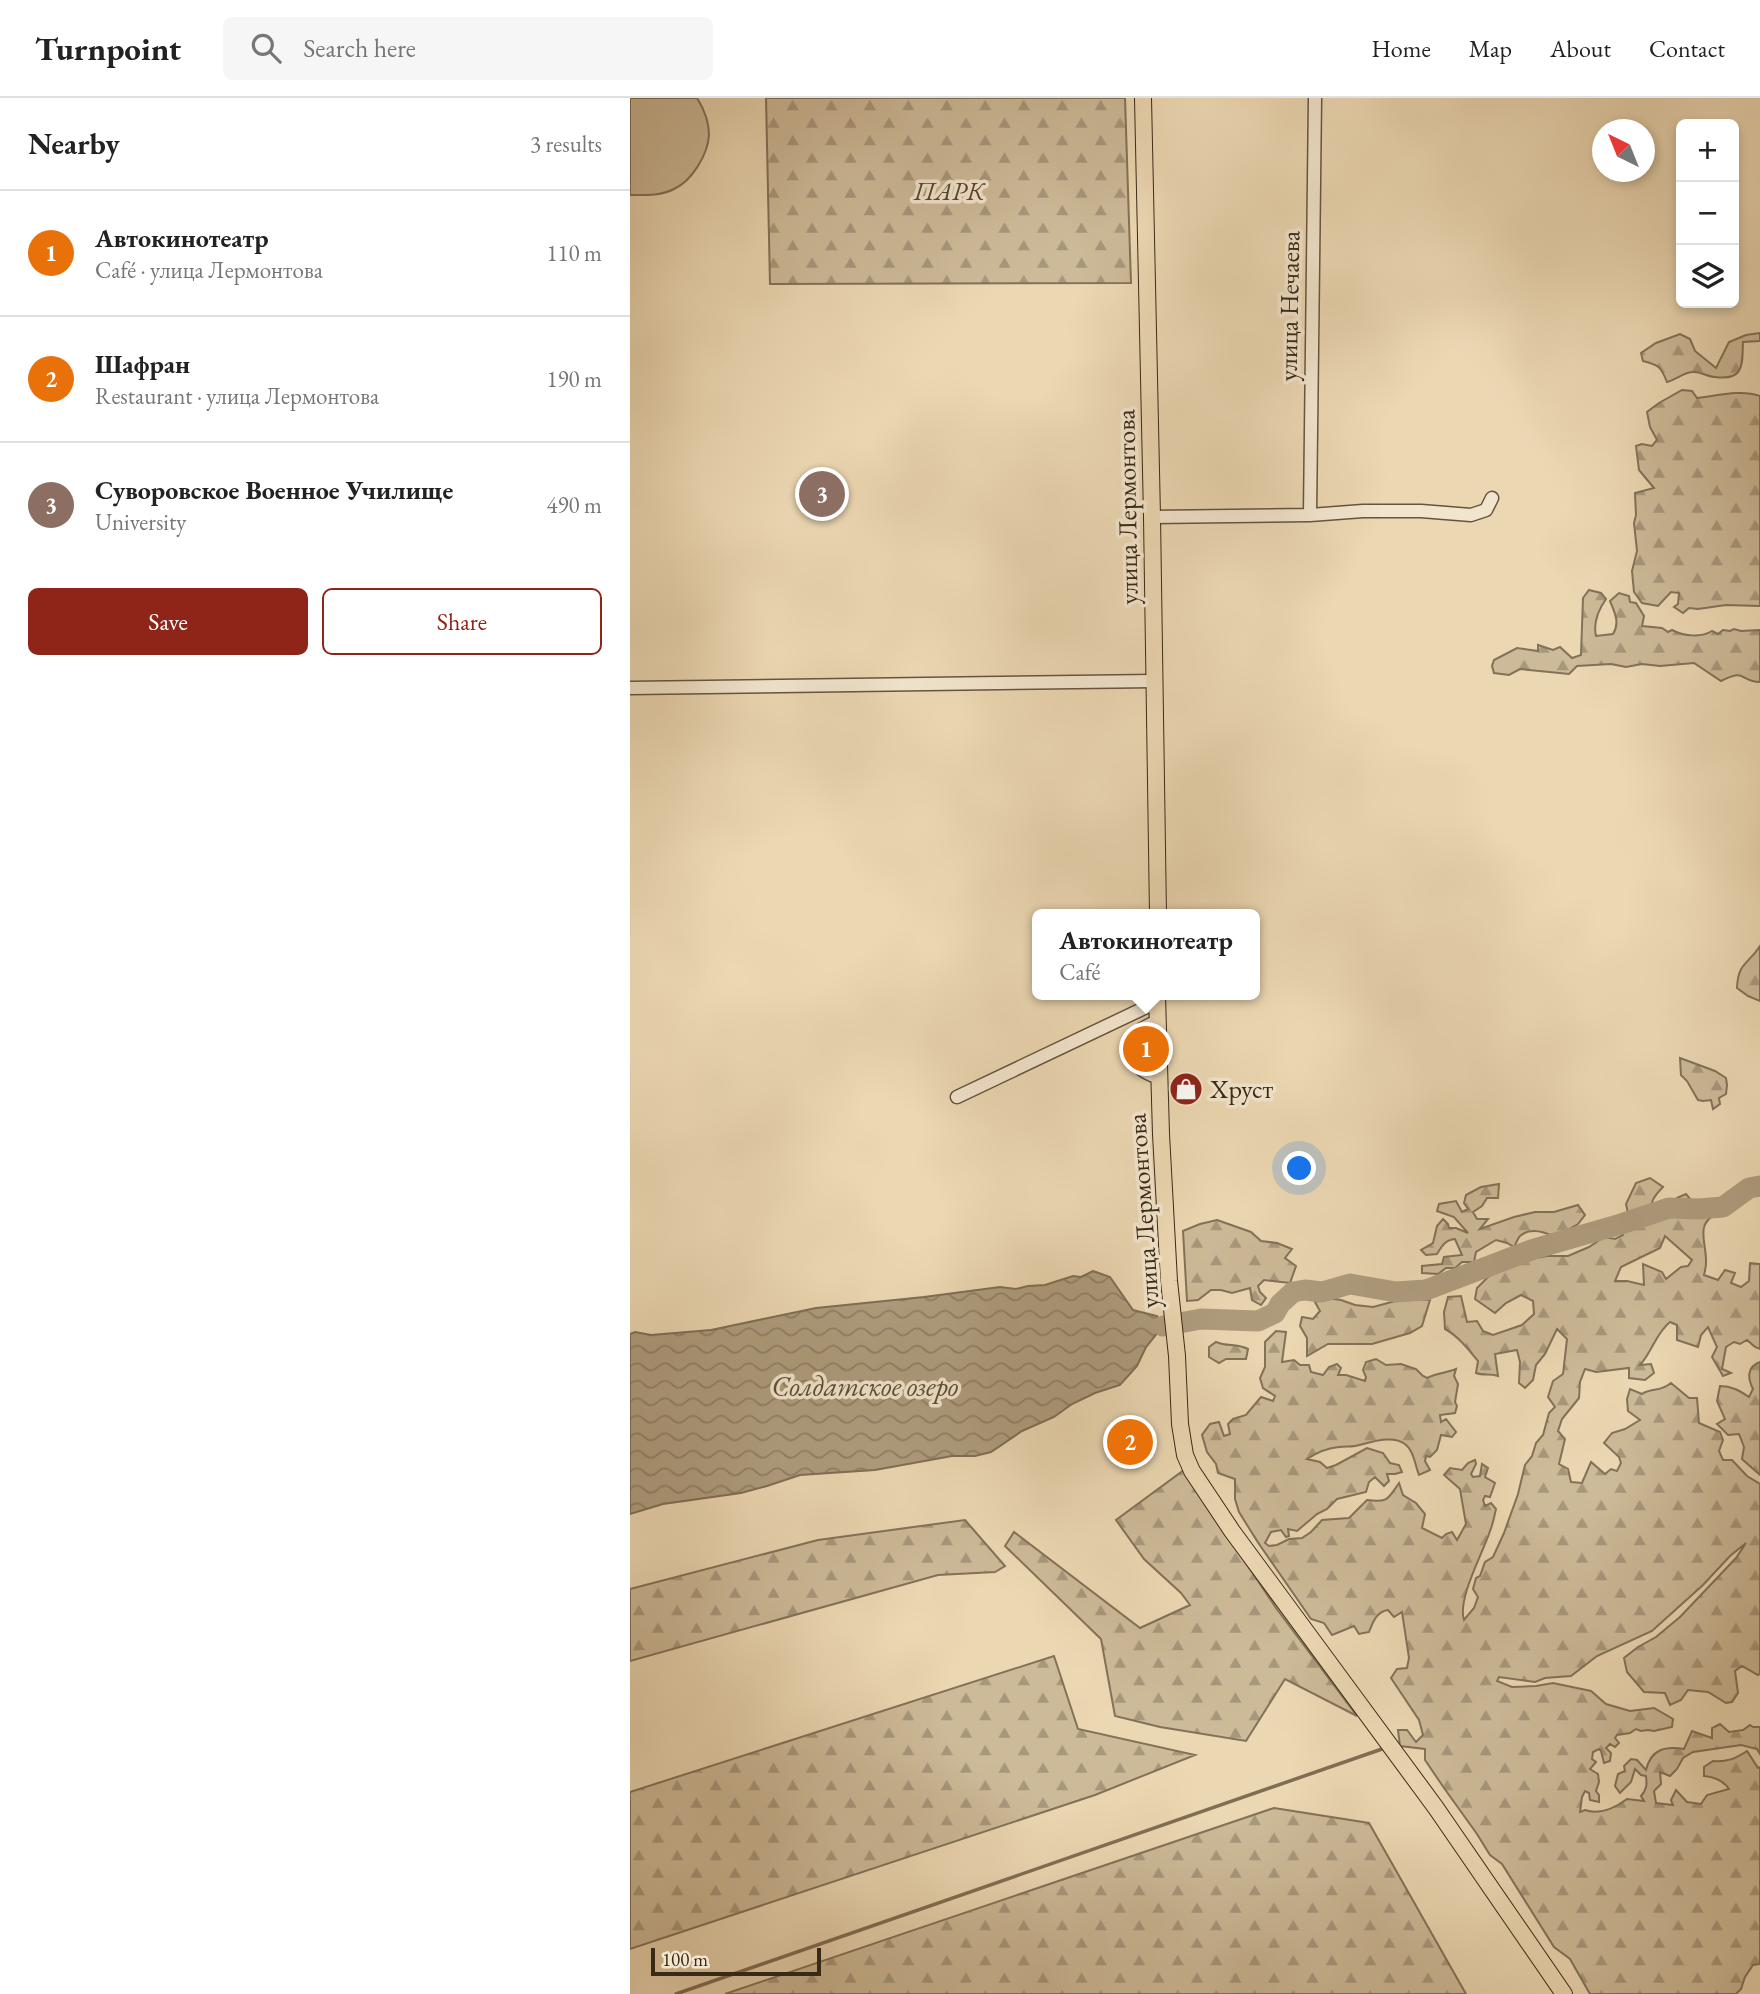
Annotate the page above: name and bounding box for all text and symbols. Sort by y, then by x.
search box [223,17,713,80]
text: Turnpoint [35,27,181,70]
icon: search [247,29,285,67]
text: Search here [303,31,416,65]
text: Home [1371,33,1431,64]
text: Map [1469,33,1512,64]
text: About [1550,33,1611,64]
text: Contact [1649,33,1725,64]
north arrow [1592,119,1655,182]
map controls [1676,119,1739,308]
button: + [1676,119,1739,182]
text: Nearby [28,124,120,163]
text: 3 results [530,129,602,159]
park label: ПАРК [913,174,986,208]
button: − [1676,182,1739,245]
text: Автокинотеатр [95,221,269,255]
street label: улица Нечаева [1271,230,1307,382]
text: 1 [45,238,57,268]
text: 110 m [546,238,602,268]
button: layers [1676,245,1739,308]
text: Café · улица Лермонтова [95,255,323,285]
text: Шафран [95,347,190,381]
text: 2 [45,364,57,394]
text: 190 m [546,364,602,394]
text: Restaurant · улица Лермонтова [95,381,379,411]
street label: улица Лермонтова [1108,408,1146,605]
pin: 3 [799,468,845,520]
text: Суворовское Военное Училище [95,473,453,507]
text: 3 [45,490,57,520]
text: 490 m [546,490,602,520]
text: University [95,507,186,537]
button: Save [28,588,308,655]
button: Share [322,588,602,655]
popup [1032,909,1260,1000]
text: Автокинотеатр [1059,923,1233,957]
text: Café [1059,957,1100,987]
pin: 1 [1123,1023,1169,1075]
shop icon: Хруст [1167,1070,1205,1108]
place label: Хруст [1209,1072,1274,1106]
street label: улица Лермонтова [1119,1112,1167,1310]
your location [1282,1151,1316,1185]
water label: Солдатское озеро [772,1368,959,1404]
pin: 2 [1107,1416,1153,1468]
scale bar [651,1945,821,1977]
text: 100 m [662,1947,708,1972]

